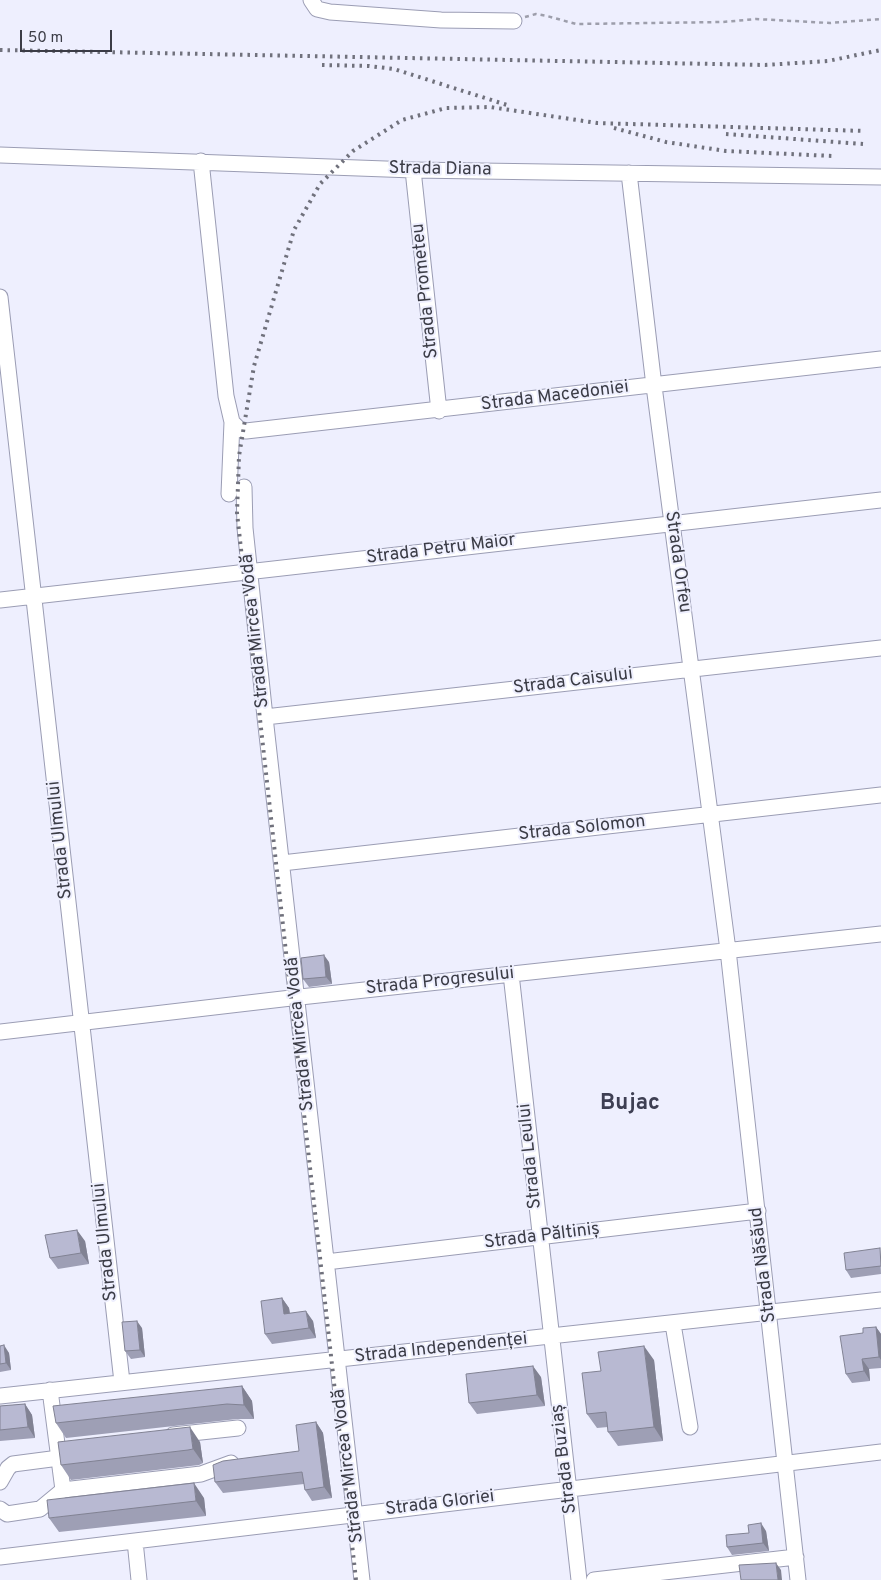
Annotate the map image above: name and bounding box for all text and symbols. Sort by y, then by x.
scale bar [22,20,115,52]
text: 50 m [28,29,63,48]
street label: Strada Diana [388,158,492,182]
street label: Strada Prometeu [408,222,444,360]
street label: Strada Macedoniei [480,377,630,417]
street label: Strada Orfeu [659,510,695,614]
street label: Strada Petru Maior [365,530,517,570]
street label: Strada Mircea Vodă [237,553,275,709]
street label: Strada Caisului [512,664,634,700]
street label: Strada Ulmului [44,780,78,900]
street label: Strada Solomon [517,812,647,846]
street label: Strada Mircea Vodă [282,956,320,1112]
street label: Strada Progresului [365,963,515,1001]
district label: Bujac [600,1092,660,1118]
street label: Strada Leului [515,1102,547,1210]
street label: Strada Ulmului [89,1182,123,1302]
street label: Strada Năsăud [746,1206,782,1324]
street label: Strada Păltiniș [483,1219,601,1255]
street label: Strada Independenței [353,1329,529,1369]
street label: Strada Mircea Vodă [329,1388,369,1544]
street label: Strada Buziaș [548,1403,582,1515]
street label: Strada Gloriei [384,1487,496,1521]

